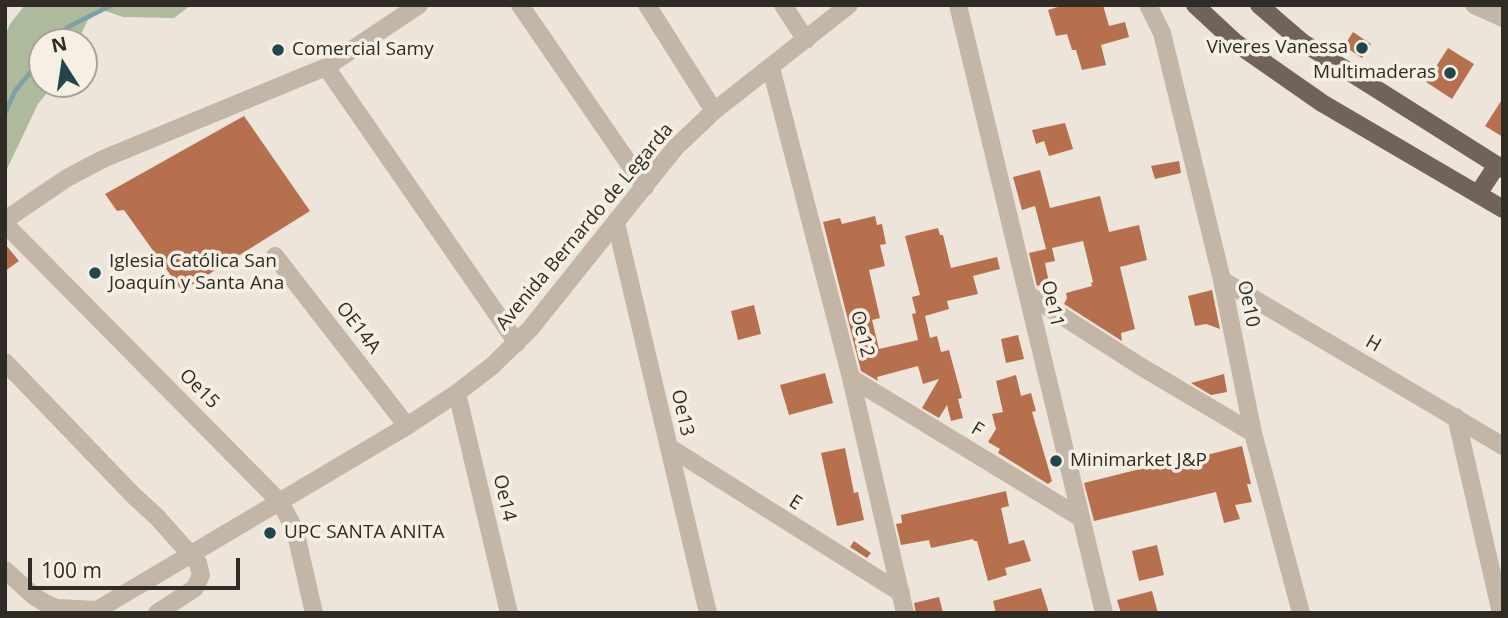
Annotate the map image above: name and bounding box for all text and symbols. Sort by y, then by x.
north arrow [28,28,98,98]
text: N [49,30,69,59]
place label: Viveres Vanessa [1206,37,1348,59]
place label: Comercial Samy [292,39,434,61]
marker: Viveres Vanessa [1354,40,1370,56]
marker: Comercial Samy [270,42,286,58]
place label: Multimaderas [1313,62,1436,84]
marker: Multimaderas [1442,65,1458,81]
street label: Avenida Bernardo de Legarda [492,119,678,335]
place label: Iglesia Católica San Joaquín y Santa Ana [109,251,284,295]
marker: Iglesia Católica San Joaquín y Santa Ana [87,265,103,281]
street label: Oe11 [1036,278,1068,330]
street label: Oe10 [1232,279,1264,329]
street label: OE14A [331,298,385,358]
street label: Oe12 [845,308,879,360]
street label: H [1361,331,1385,357]
street label: Oe15 [174,364,224,414]
street label: Oe13 [666,387,698,439]
street label: F [967,418,987,442]
place label: Minimarket J&P [1070,450,1207,472]
marker: Minimarket J&P [1048,453,1064,469]
street label: Oe14 [488,472,520,524]
street label: E [784,491,806,515]
place label: UPC SANTA ANITA [284,522,444,544]
marker: UPC SANTA ANITA [262,525,278,541]
scale bar [32,544,243,588]
text: 100 m [41,556,102,584]

